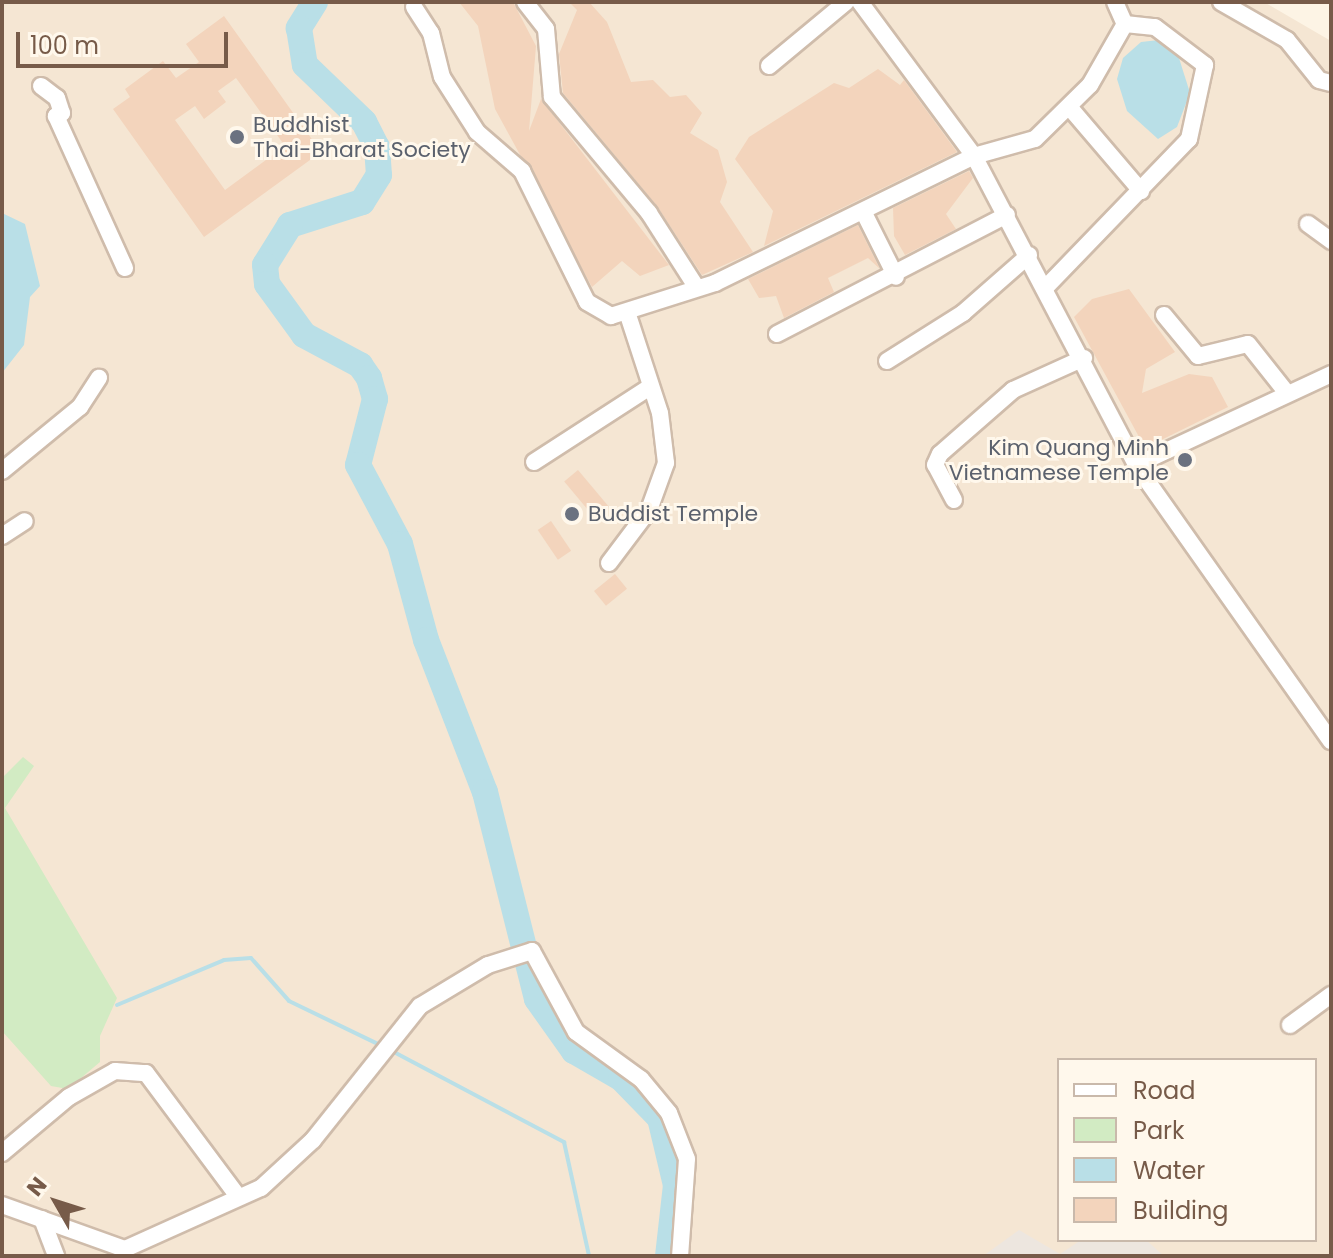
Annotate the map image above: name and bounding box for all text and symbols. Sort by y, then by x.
scale bar [20,16,232,66]
text: 100 m [30,29,99,62]
place label: Buddhist Thai-Bharat Society [253,111,471,162]
marker: Buddhist Thai-Bharat Society [228,128,246,146]
place label: Kim Quang Minh Vietnamese Temple [949,434,1169,486]
marker: Kim Quang Minh Vietnamese Temple [1176,451,1194,469]
place label: Buddist Temple [588,501,758,527]
marker: Buddist Temple [563,505,581,523]
legend [1057,1058,1317,1242]
text: Road [1133,1074,1195,1107]
text: Park [1133,1114,1184,1147]
text: Water [1133,1154,1205,1187]
north arrow [16,1162,96,1242]
text: N [20,1170,54,1203]
text: Building [1133,1194,1229,1227]

